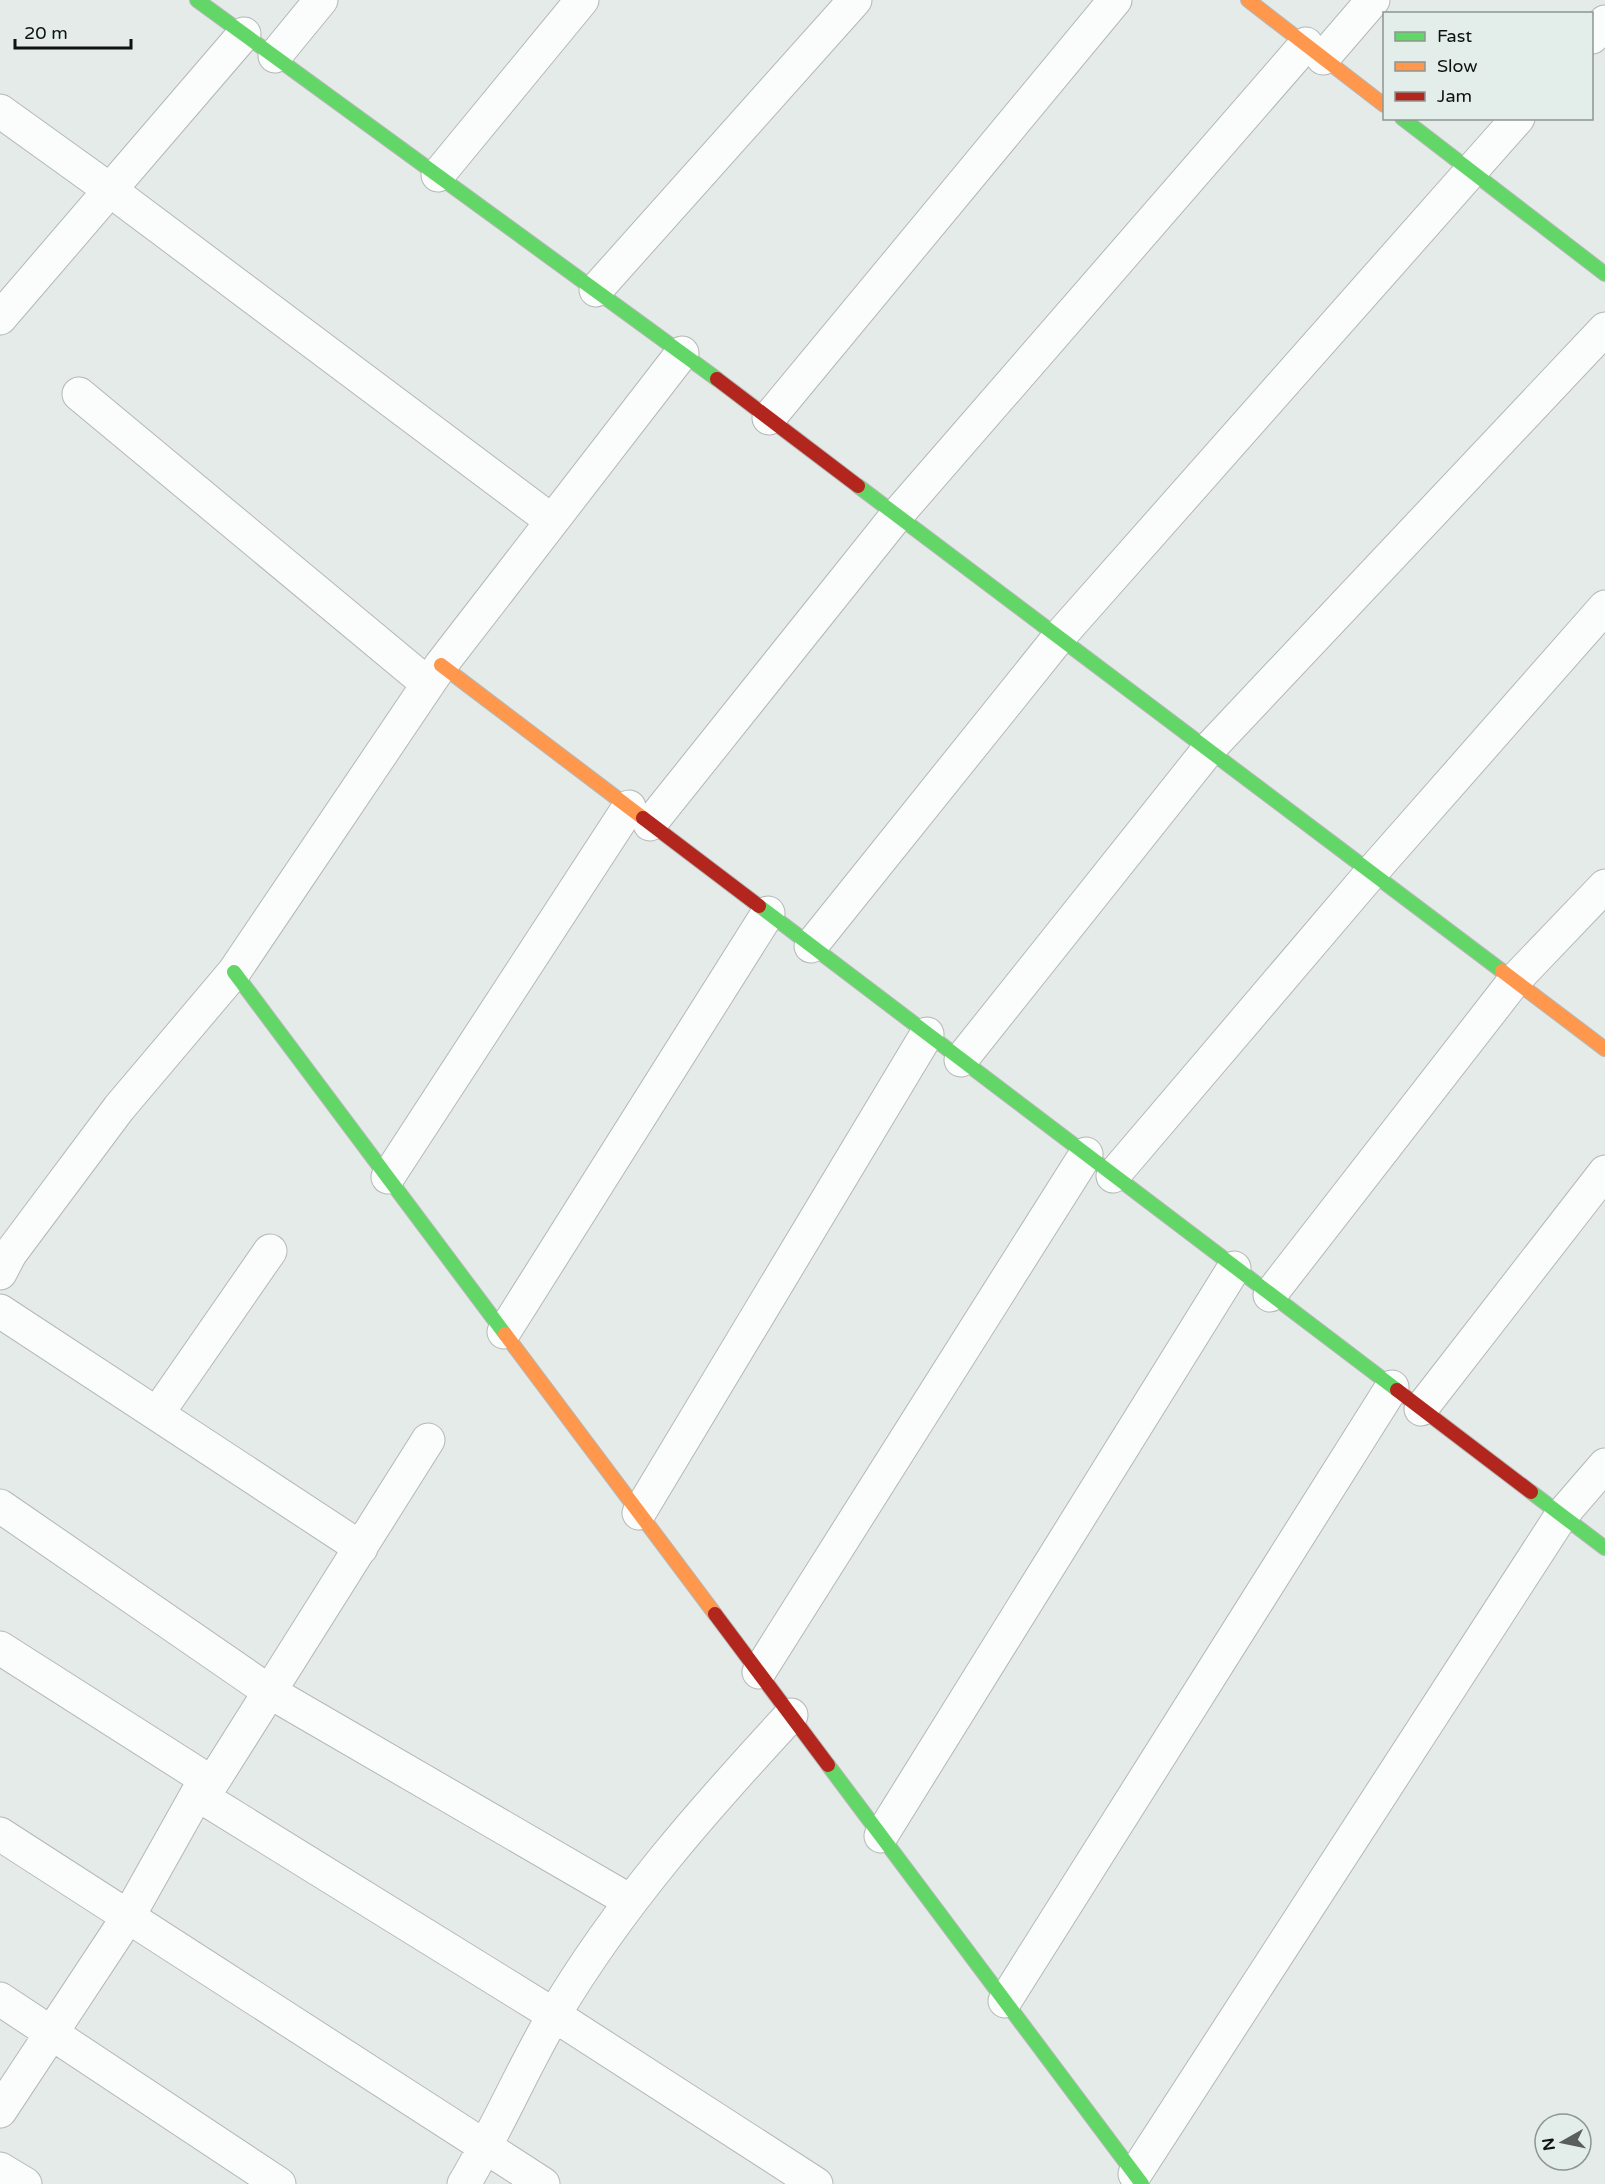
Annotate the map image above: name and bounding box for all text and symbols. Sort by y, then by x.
scale bar [15,12,130,50]
legend [1383,12,1593,120]
text: 20 m [24,22,68,44]
text: Fast [1437,25,1472,47]
text: Slow [1437,55,1478,77]
text: Jam [1437,85,1472,107]
north arrow [1533,2112,1593,2172]
text: N [1538,2136,1560,2152]

